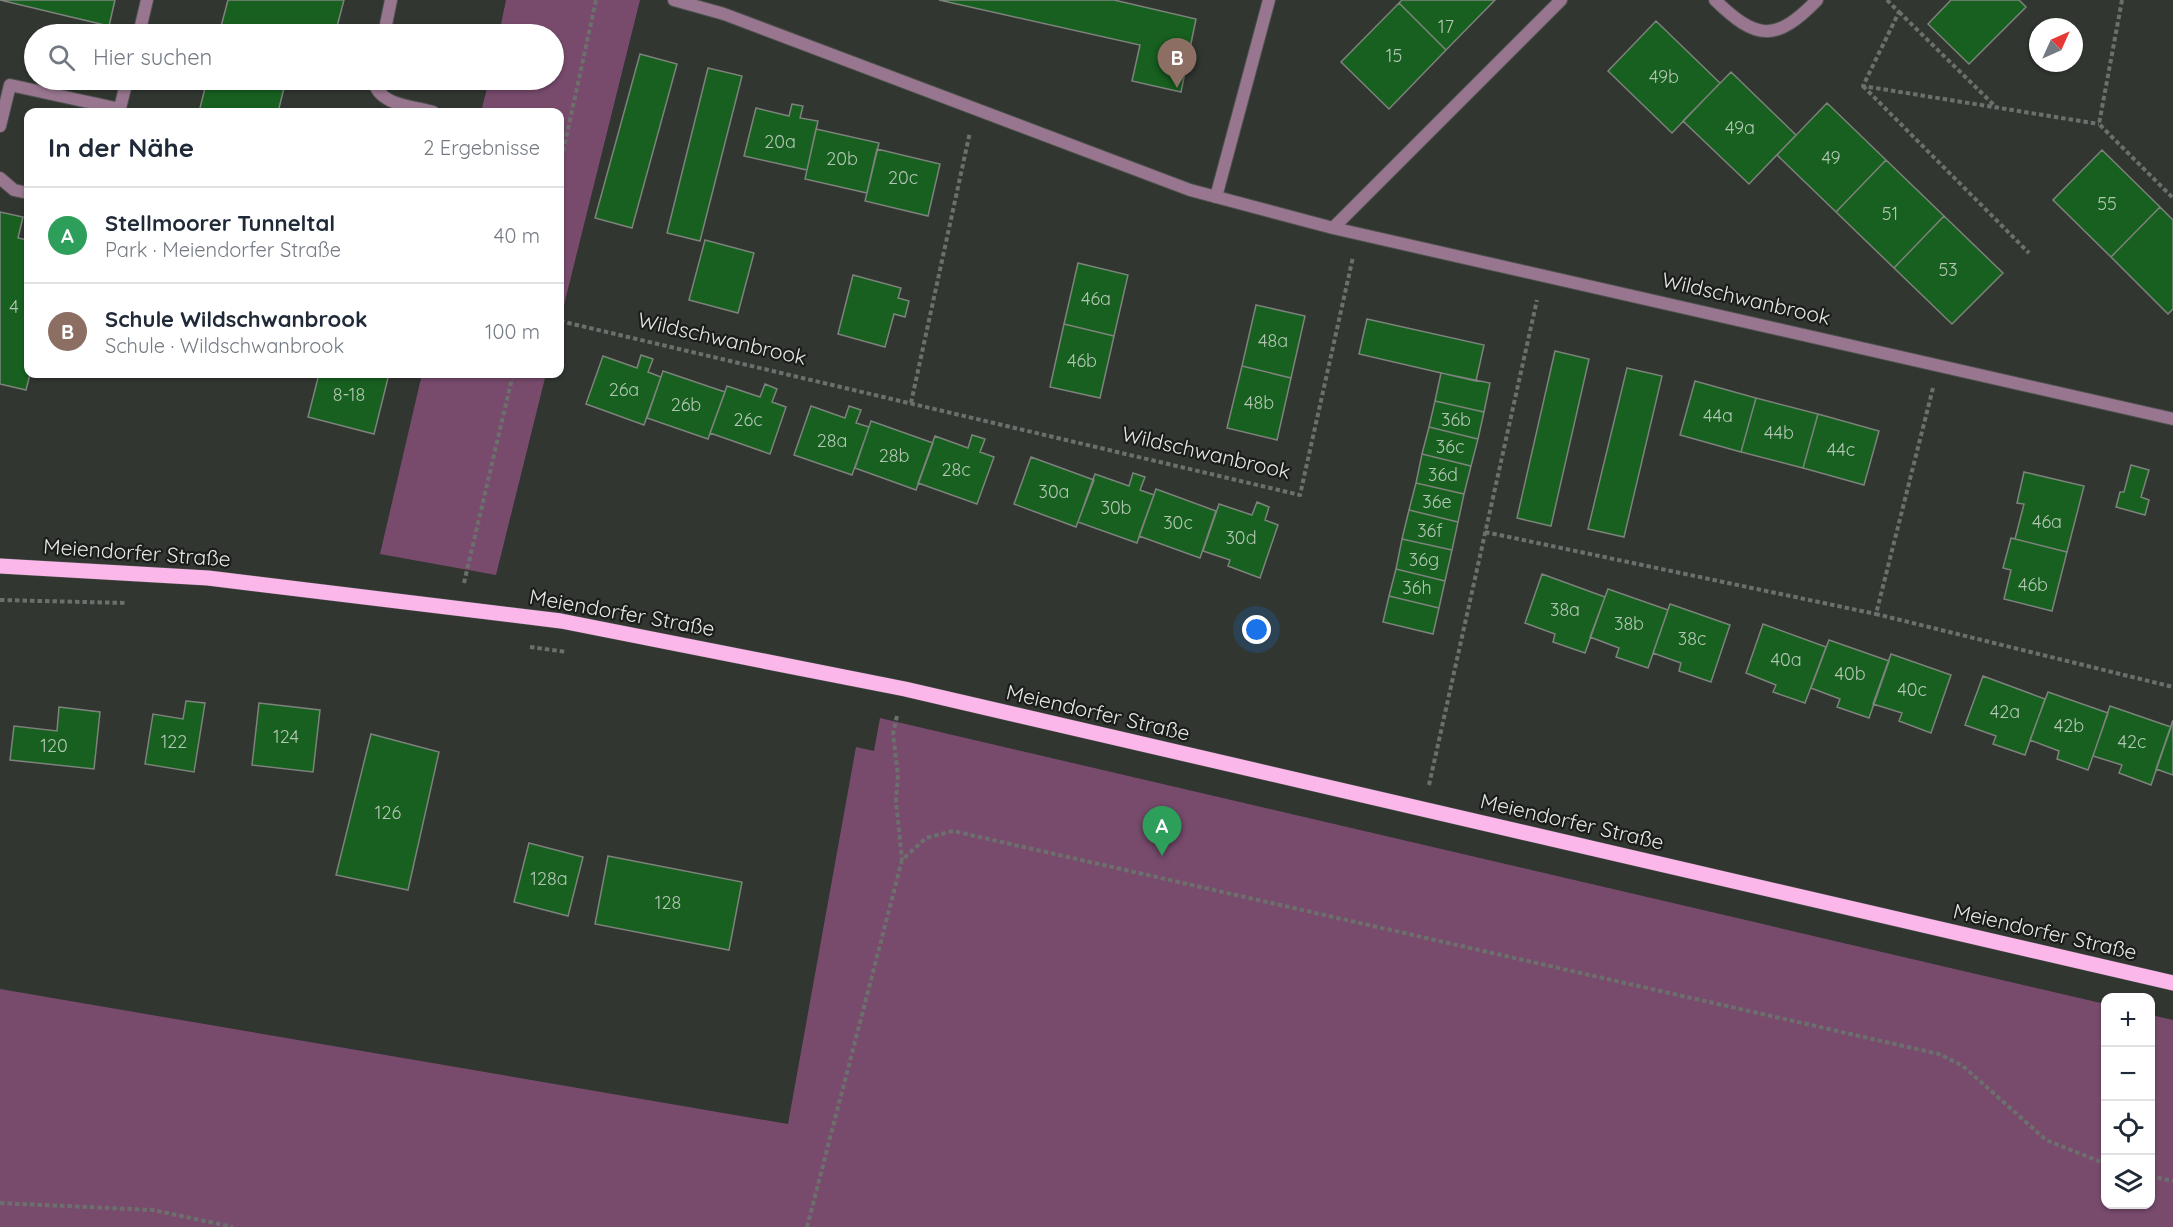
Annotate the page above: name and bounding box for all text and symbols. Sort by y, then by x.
house number: 17 [1438,15,1454,38]
north arrow [2029,18,2083,72]
search box [24,24,564,90]
pin: B [1158,38,1196,88]
icon: search [45,41,78,74]
text: Hier suchen [93,43,212,71]
house number: 15 [1386,44,1402,67]
house number: 49b [1649,65,1679,88]
house number: 49a [1725,116,1755,139]
house number: 20a [764,130,796,153]
text: In der Nähe [48,131,194,164]
text: 2 Ergebnisse [423,135,540,160]
house number: 49 [1821,146,1841,169]
house number: 20b [826,147,858,170]
house number: 20c [888,166,918,189]
house number: 55 [2097,192,2117,215]
house number: 51 [1882,202,1898,225]
text: Stellmoorer Tunneltal [105,209,335,237]
text: A [61,223,74,248]
text: 40 m [494,223,540,248]
text: Park · Meiendorfer Straße [105,237,341,262]
house number: 53 [1938,258,1958,281]
street label: Wildschwanbrook [1659,266,1833,330]
house number: 46a [1081,287,1111,310]
house number: 4 [9,295,19,318]
text: Schule Wildschwanbrook [105,305,367,333]
street label: Wildschwanbrook [635,306,809,370]
text: B [61,319,74,344]
text: 100 m [485,319,540,344]
house number: 48a [1258,329,1288,352]
text: Schule · Wildschwanbrook [105,333,344,358]
house number: 46b [1067,349,1097,372]
house number: 26a [609,378,639,401]
house number: 8-18 [333,383,365,406]
house number: 48b [1244,391,1274,414]
house number: 26b [671,393,701,416]
house number: 44a [1703,404,1733,427]
house number: 26c [734,408,762,431]
house number: 36b [1441,408,1471,431]
street label: Wildschwanbrook [1119,420,1293,484]
house number: 44b [1764,421,1794,444]
house number: 28a [817,429,847,452]
house number: 36c [1436,435,1464,458]
house number: 44c [1827,438,1855,461]
house number: 28b [879,444,909,467]
house number: 28c [941,458,971,481]
house number: 36d [1428,463,1458,486]
house number: 30a [1038,480,1070,503]
house number: 36e [1422,490,1452,513]
house number: 30b [1100,496,1132,519]
house number: 46a [2032,510,2062,533]
house number: 30c [1163,511,1193,534]
house number: 36f [1417,519,1443,542]
house number: 30d [1225,526,1257,549]
street label: Meiendorfer Straße [43,532,232,572]
house number: 36g [1409,548,1439,571]
house number: 46b [2018,573,2048,596]
house number: 36h [1402,576,1432,599]
street label: Meiendorfer Straße [527,583,717,641]
house number: 38a [1550,598,1580,621]
house number: 38b [1614,612,1644,635]
your location [1242,615,1271,644]
house number: 38c [1678,627,1706,650]
house number: 40a [1770,648,1802,671]
house number: 40b [1834,662,1866,685]
street label: Meiendorfer Straße [1004,678,1193,746]
house number: 40c [1897,678,1927,701]
house number: 42a [1990,700,2020,723]
house number: 42b [2054,714,2084,737]
house number: 124 [273,725,299,748]
house number: 122 [161,730,187,753]
house number: 42c [2118,730,2146,753]
house number: 120 [40,734,68,757]
street label: Meiendorfer Straße [1478,787,1667,855]
house number: 126 [375,801,401,824]
pin: A [1142,806,1182,856]
house number: 128a [530,867,568,890]
house number: 128 [655,891,681,914]
street label: Meiendorfer Straße [1951,897,2140,965]
map controls [2101,993,2155,1209]
button: + [2101,993,2155,1047]
button: − [2101,1047,2155,1101]
button: locate [2101,1101,2155,1155]
button: layers [2101,1155,2155,1209]

